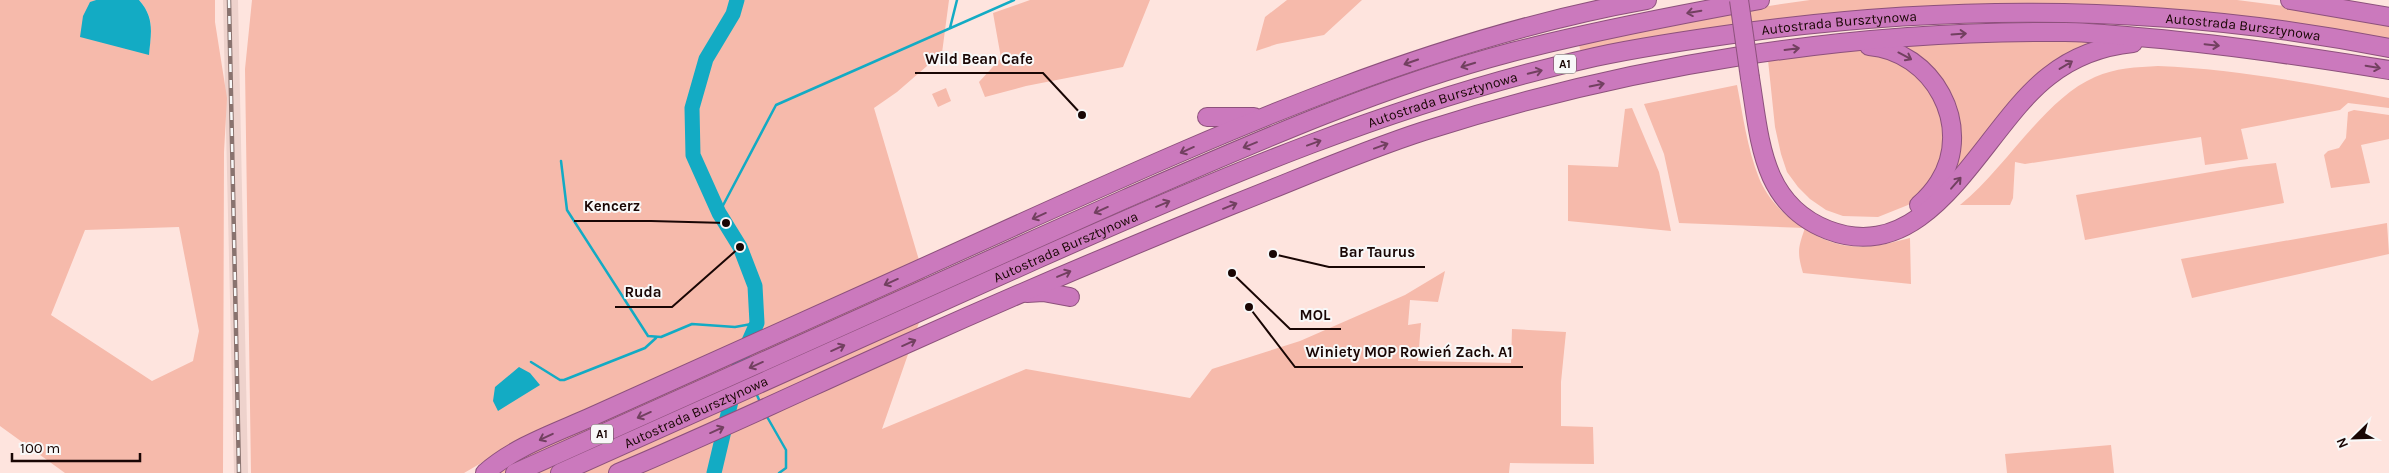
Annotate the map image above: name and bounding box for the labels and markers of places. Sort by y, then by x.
callout: Wild Bean Cafe [915,43,1043,73]
callout: Kencerz [574,191,651,221]
callout: Bar Taurus [1329,237,1425,267]
callout: Ruda [615,277,672,307]
callout: MOL [1290,299,1341,329]
callout: Winiety MOP Rowień Zach. A1 [1295,337,1523,367]

